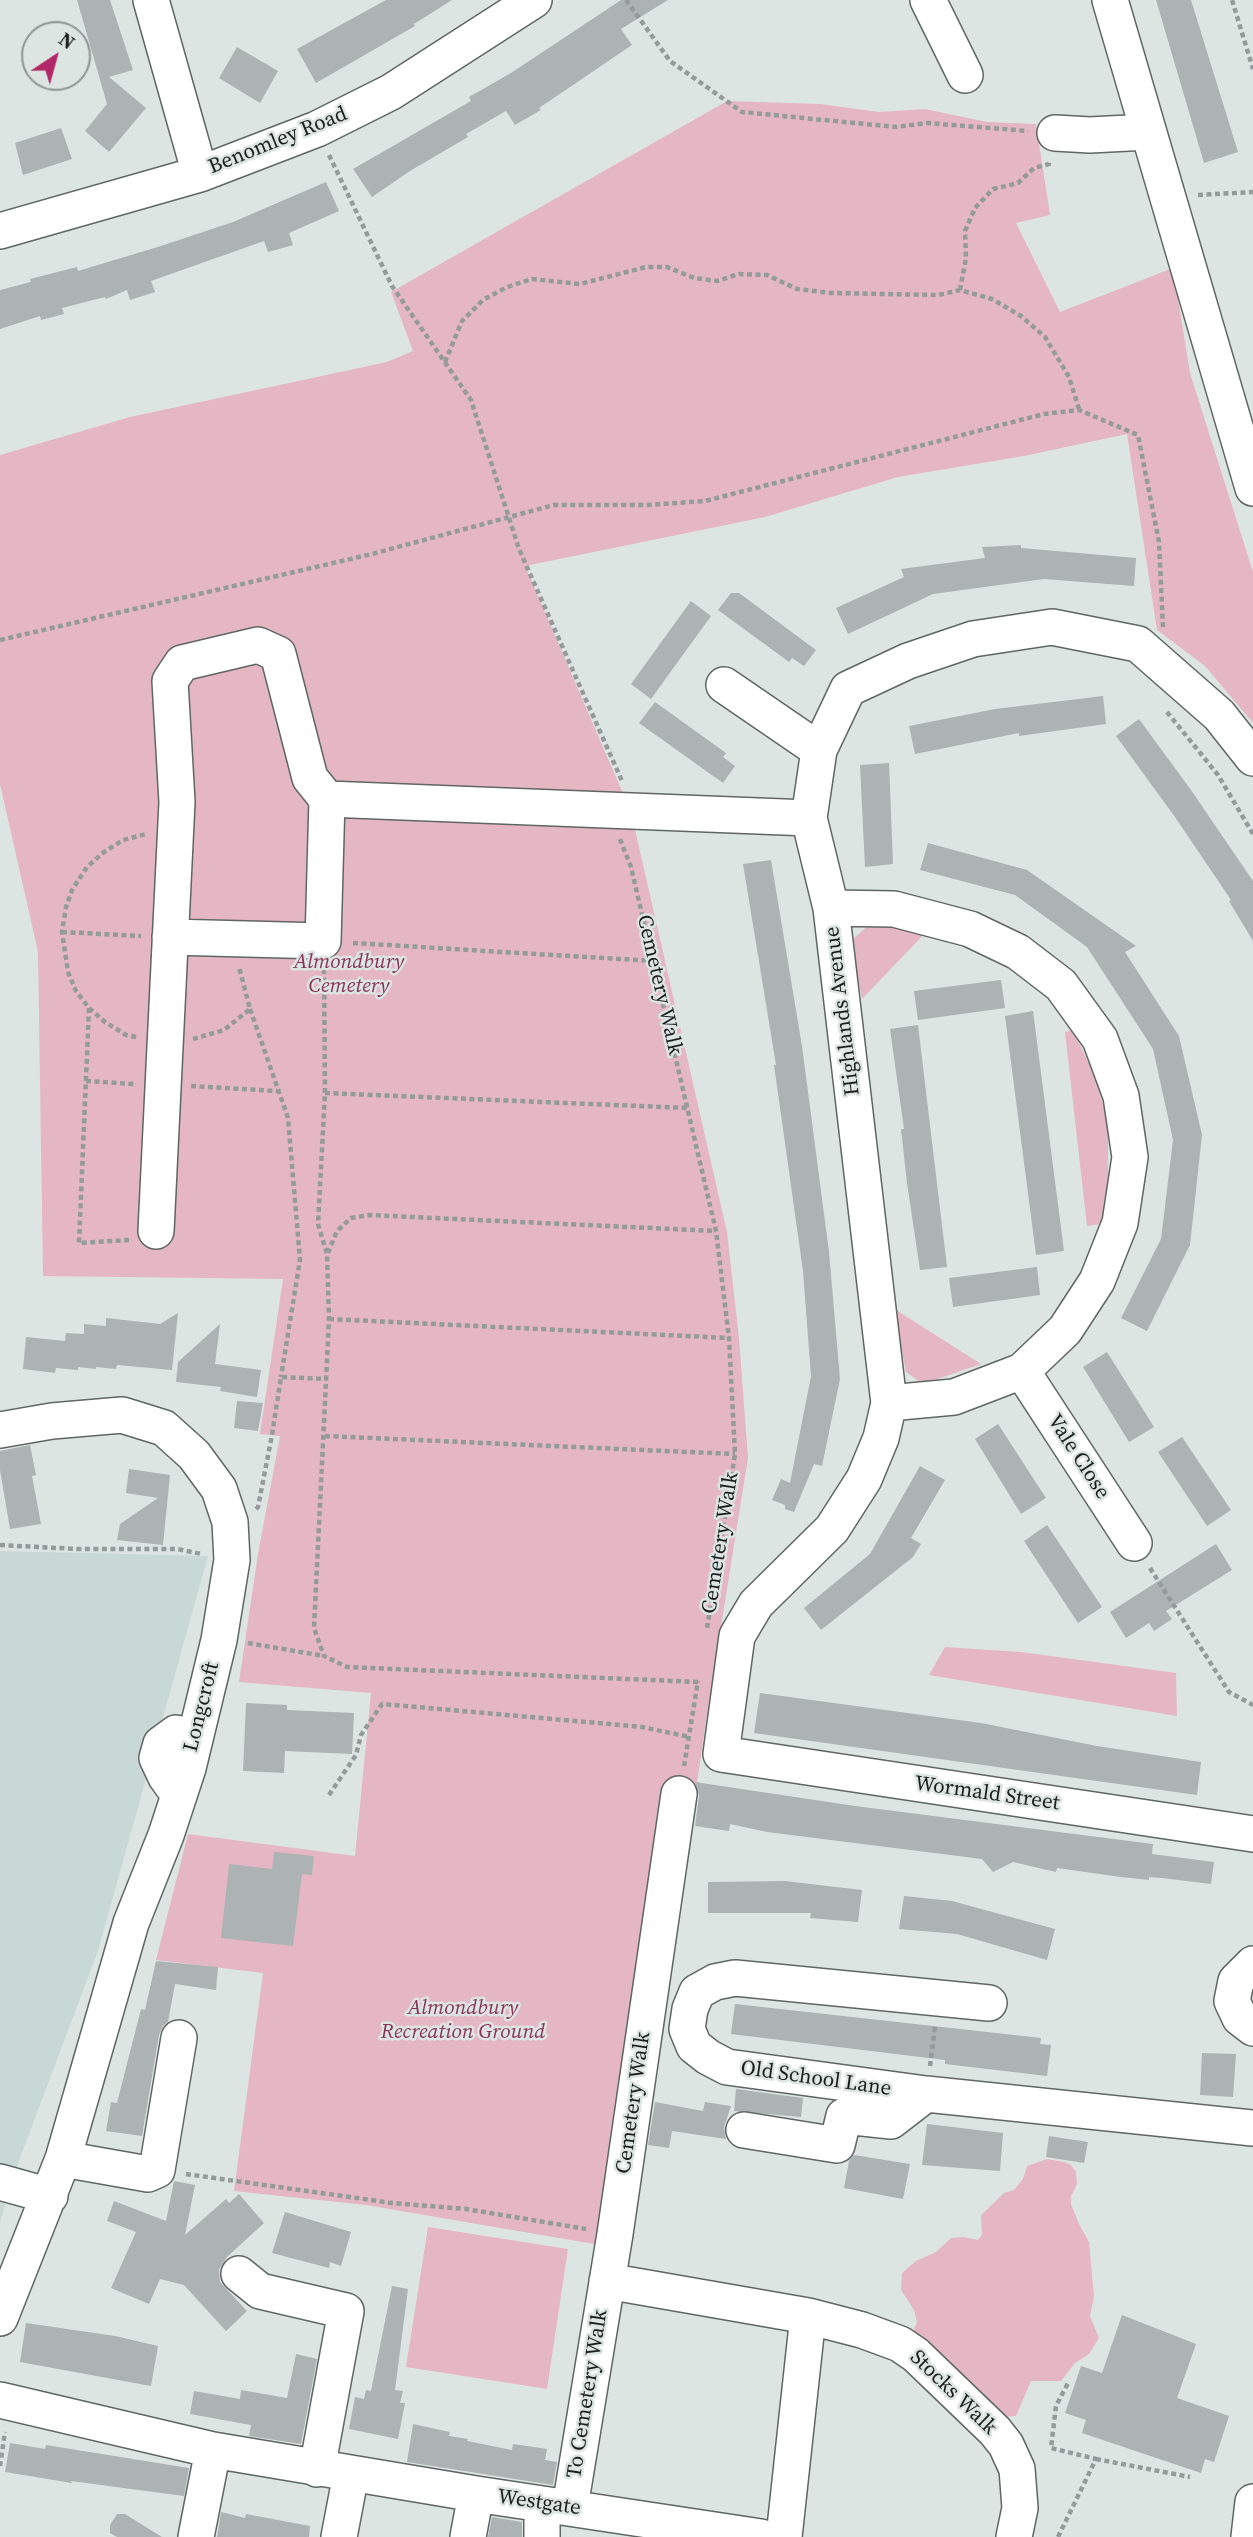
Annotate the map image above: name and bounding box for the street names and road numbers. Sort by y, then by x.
street label: Benomley Road [205,102,351,180]
street label: Cemetery Walk [631,912,687,1058]
street label: Highlands Avenue [820,925,866,1097]
street label: Vale Close [1041,1410,1115,1504]
street label: Cemetery Walk [697,1470,745,1616]
street label: Longcroft [179,1660,225,1754]
street label: Wormald Street [913,1771,1061,1817]
street label: Cemetery Walk [612,2030,656,2176]
street label: Old School Lane [739,2056,893,2102]
street label: To Cemetery Walk [562,2308,614,2480]
street label: Stocks Walk [904,2345,1002,2441]
street label: Westgate [496,2485,582,2521]

